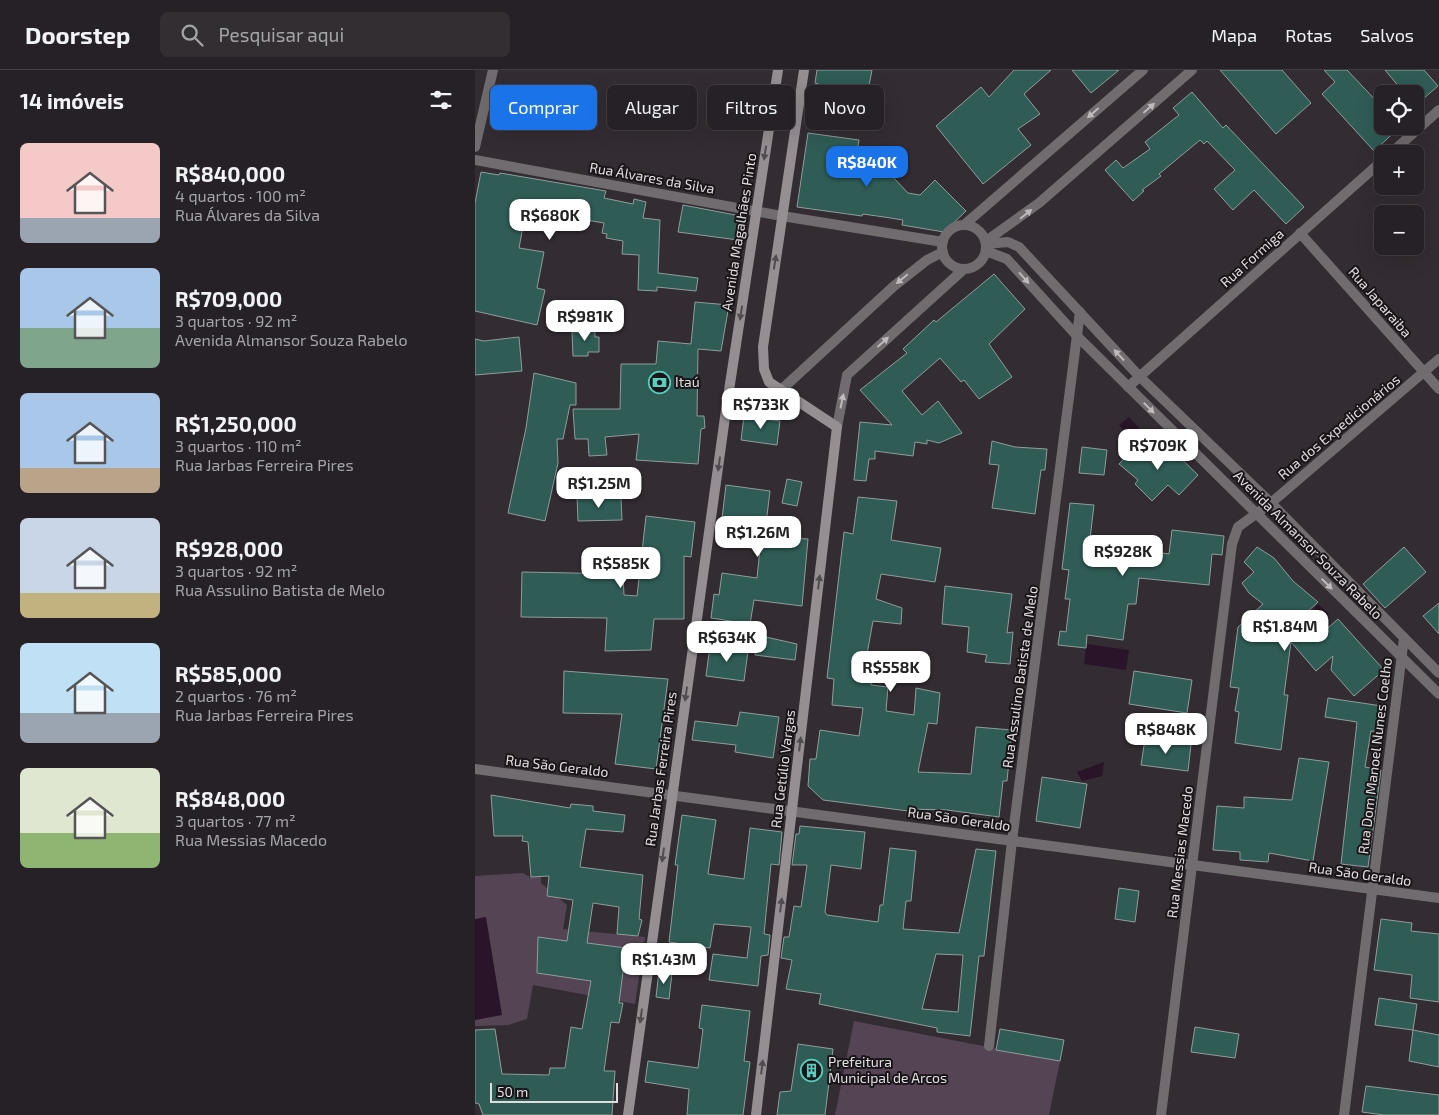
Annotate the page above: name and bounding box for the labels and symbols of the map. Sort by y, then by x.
one-way arrow [1142,102,1155,113]
one-way arrow [1086,108,1099,119]
one-way arrow [761,145,769,161]
pin: R$840K [826,146,908,188]
street label: Avenida Magalhães Pinto [718,152,759,312]
street label: Rua Álvares da Silva [588,158,716,197]
pin: R$680K [509,198,591,241]
one-way arrow [1019,208,1032,219]
street label: Rua Formiga [1216,225,1287,291]
one-way arrow [772,254,780,270]
street label: Rua Japaraiba [1345,263,1416,340]
one-way arrow [1018,272,1030,284]
one-way arrow [896,273,909,284]
pin: R$981K [544,300,626,342]
one-way arrow [736,306,744,322]
one-way arrow [877,336,889,348]
one-way arrow [1113,349,1125,361]
bank icon: Itaú [647,370,671,394]
street label: Rua dos Expedicionários [1274,371,1403,483]
place label: Itaú [675,373,700,390]
pin: R$733K [720,388,802,430]
one-way arrow [838,393,846,409]
one-way arrow [1143,402,1155,414]
pin: R$709K [1117,428,1199,471]
one-way arrow [714,456,722,472]
pin: R$1.25M [553,466,645,509]
street label: Avenida Almansor Souza Rabelo [1230,467,1386,623]
pin: R$1.26M [712,516,804,558]
pin: R$928K [1082,534,1164,577]
pin: R$585K [580,546,662,589]
one-way arrow [815,574,823,590]
one-way arrow [1321,577,1333,589]
street label: Rua Assulino Batista de Melo [998,585,1041,769]
pin: R$1.84M [1239,610,1331,652]
pin: R$634K [686,620,768,663]
pin: R$558K [850,650,932,693]
street label: Rua Dom Manoel Nunes Coelho [1354,657,1395,855]
one-way arrow [681,686,689,702]
street label: Rua Jarbas Ferreira Pires [641,690,680,847]
street label: Rua Getúlio Vargas [767,709,798,829]
pin: R$848K [1125,712,1207,755]
one-way arrow [796,735,804,751]
street label: Rua São Geraldo [505,751,610,780]
street label: Rua Messias Macedo [1163,785,1196,919]
street label: Rua São Geraldo [906,803,1012,834]
one-way arrow [659,847,667,863]
street label: Rua São Geraldo [1307,858,1413,889]
one-way arrow [777,897,785,913]
pin: R$1.43M [618,942,710,985]
one-way arrow [637,1008,645,1024]
place label: Prefeitura Municipal de Arcos [828,1053,947,1086]
one-way arrow [758,1058,766,1074]
building icon: Prefeitura Municipal de Arcos [800,1058,824,1082]
scale bar [490,1080,617,1103]

